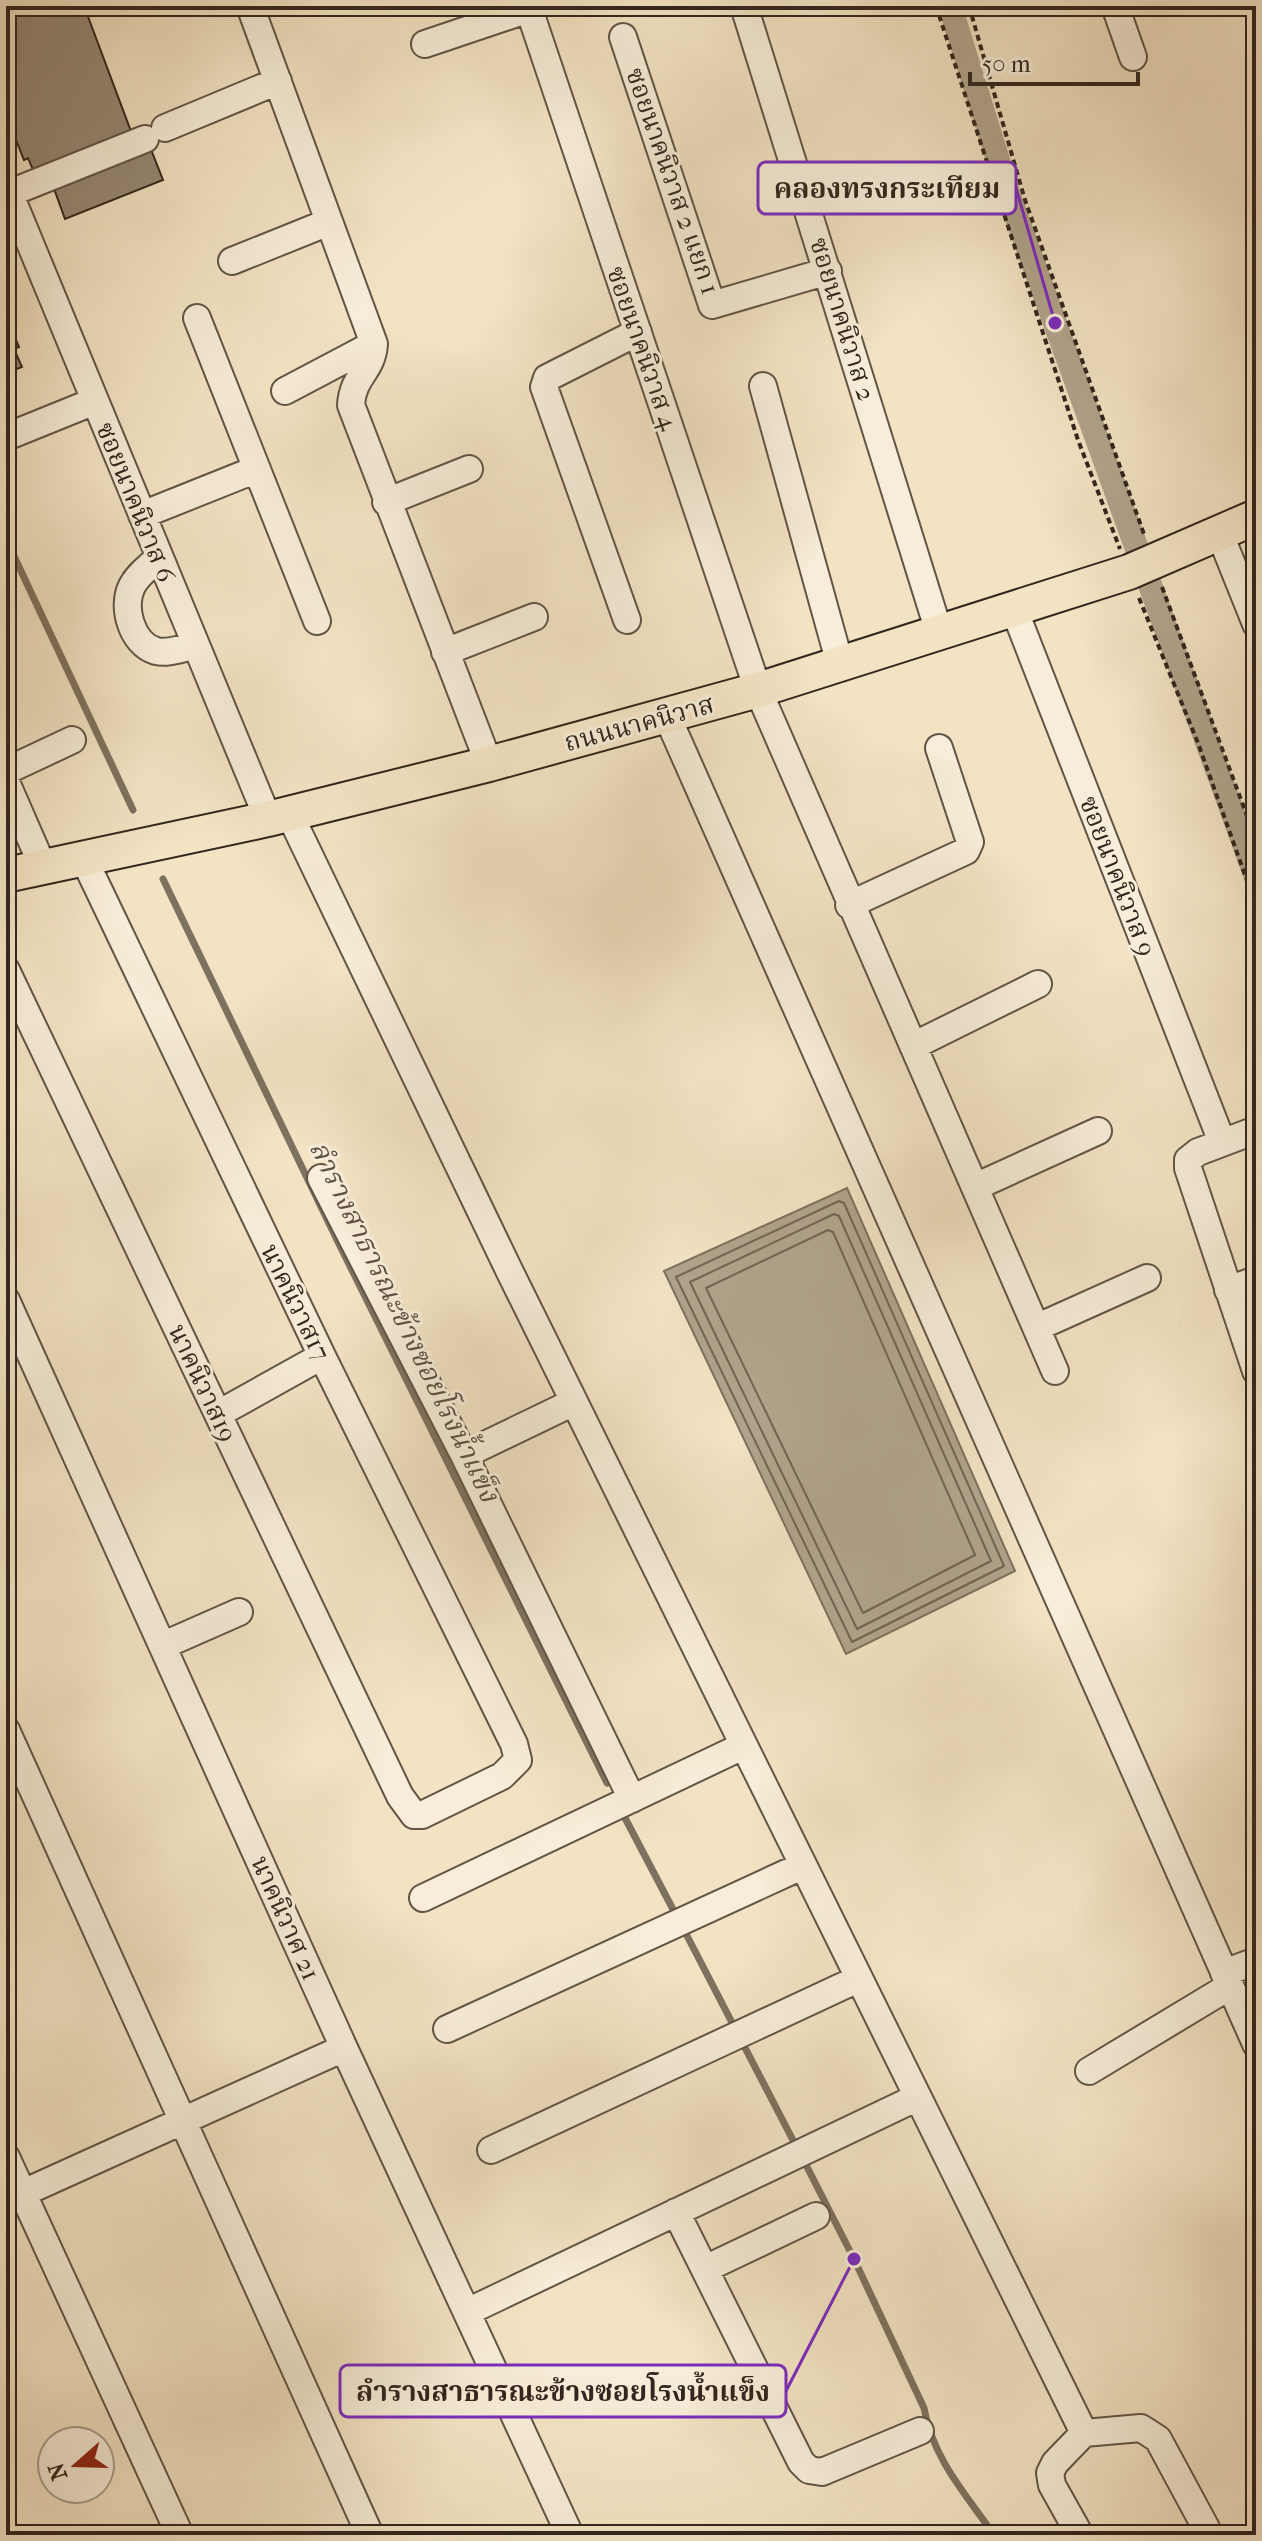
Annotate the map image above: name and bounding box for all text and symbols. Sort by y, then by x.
scale bar [970,36,1138,86]
text: 50 m [982,50,1031,78]
street label: ซอยนาคนิวาส 2 แยก 1 [619,64,726,299]
callout: คลองทรงกระเทียม [758,162,1016,214]
text: คลองทรงกระเทียม [774,172,1000,205]
street label: ซอยนาคนิวาส 2 [803,234,882,405]
street label: ซอยนาคนิวาส 4 [600,262,685,435]
street label: ซอยนาคนิวาส 6 [89,418,182,588]
street label: ถนนนาคนิวาส [561,689,717,758]
street label: ซอยนาคนิวาส 9 [1073,792,1162,961]
water label: ลำรางสาธารณะข้างซอยโรงน้ำแข็ง [303,1134,511,1508]
street label: นาคนิวาส17 [254,1239,337,1365]
street label: นาคนิวาส19 [162,1319,243,1447]
street label: นาคนิวาศ 21 [244,1851,327,1985]
callout: ลำรางสาธารณะข้างซอยโรงน้ำแข็ง [340,2365,786,2417]
text: ลำรางสาธารณะข้างซอยโรงน้ำแข็ง [356,2371,770,2408]
north arrow [36,2425,116,2505]
text: N [43,2459,73,2484]

